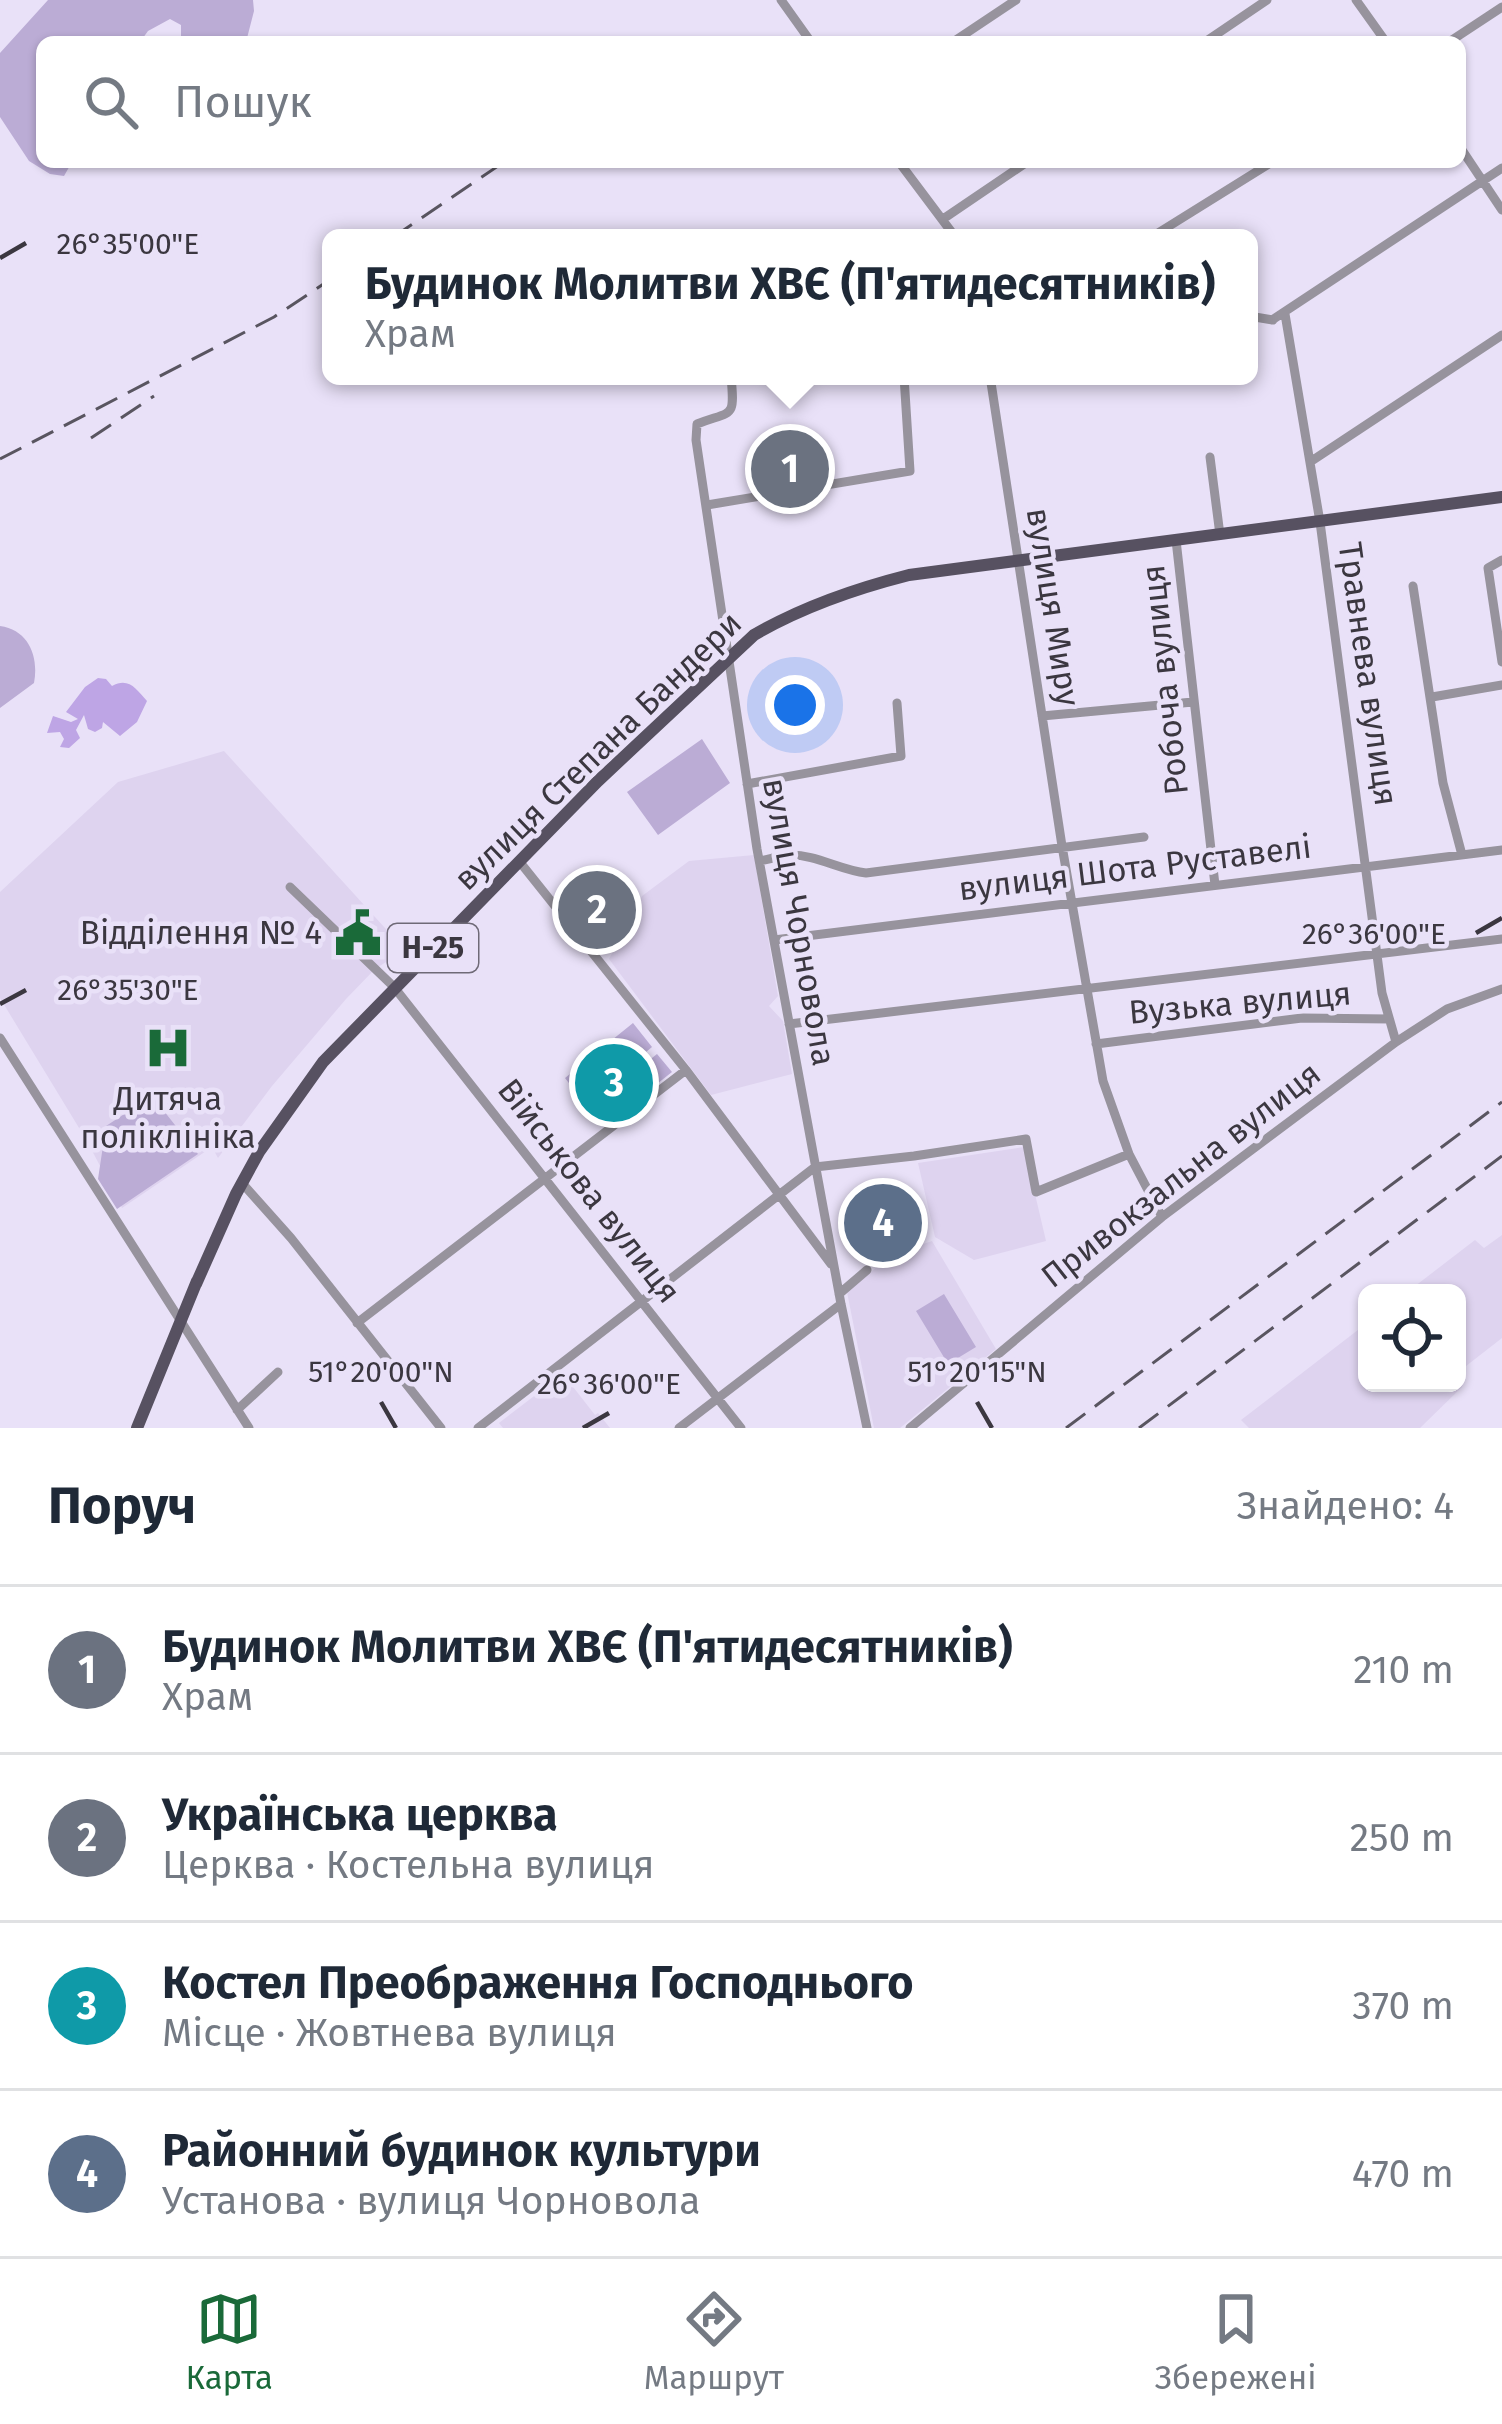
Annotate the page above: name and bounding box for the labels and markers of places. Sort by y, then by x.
pin: 1 [751,424,829,514]
pin: 2 [558,865,636,955]
public building icon: Відділення № 4 [333,908,383,958]
place label: Відділення № 4 [80,913,322,953]
hospital icon: Дитяча поліклініка [143,1023,193,1073]
pin: 3 [575,1038,653,1128]
place label: Дитяча поліклініка [80,1079,256,1157]
pin: 4 [844,1178,922,1268]

